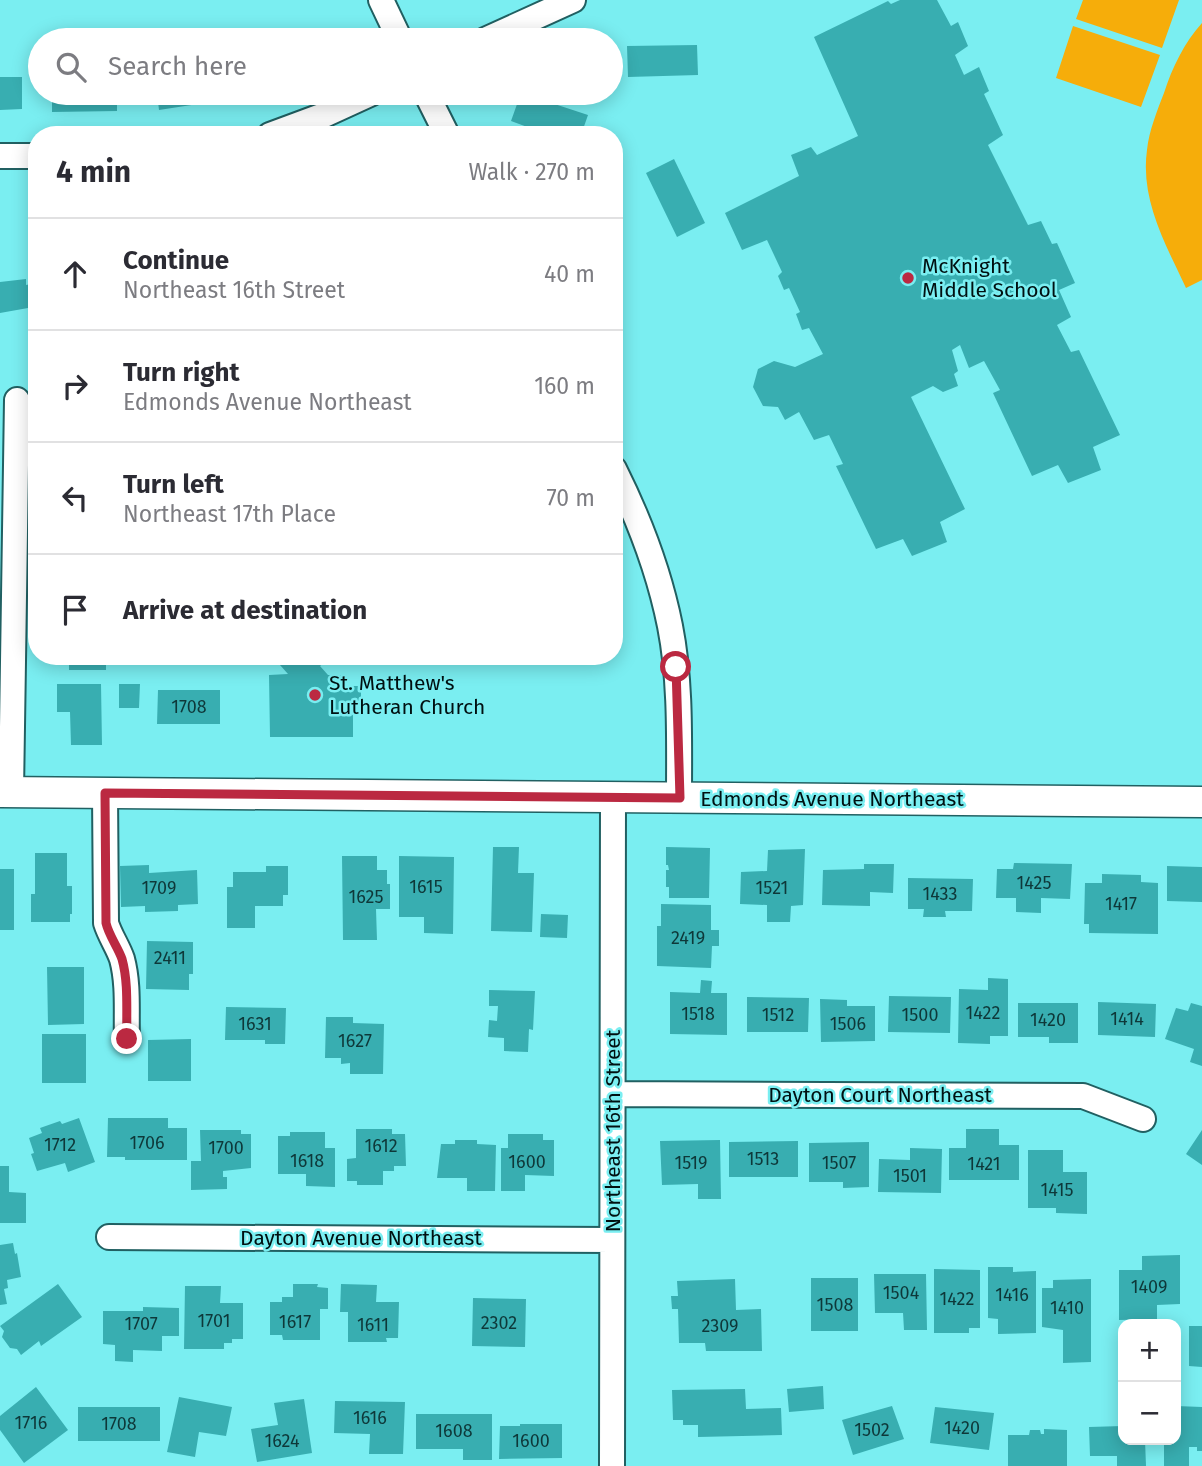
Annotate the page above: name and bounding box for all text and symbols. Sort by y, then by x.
search box [28,28,623,105]
icon: search [52,48,90,86]
text: Search here [108,51,247,82]
text: 4 min [56,154,131,190]
text: Walk · 270 m [468,158,595,186]
text: Continue [123,245,229,276]
place label: McKnight Middle School [922,253,1057,303]
icon: ahead [56,255,94,293]
text: 40 m [544,260,595,288]
marker: McKnight Middle School [900,270,916,286]
text: Northeast 16th Street [123,276,345,304]
text: Turn right [123,357,240,388]
icon: right [56,367,94,405]
text: 160 m [534,372,595,400]
text: Edmonds Avenue Northeast [123,388,412,416]
text: Turn left [123,469,224,500]
icon: left [56,479,94,517]
text: 70 m [546,484,595,512]
text: Northeast 17th Place [123,500,336,528]
icon: arrive [56,591,94,629]
text: Arrive at destination [123,595,367,626]
route start [660,651,691,682]
place label: St. Matthew's Lutheran Church [329,670,485,720]
marker: St. Matthew's Lutheran Church [307,687,323,703]
house number: 1708 [171,696,207,718]
street label: Edmonds Avenue Northeast [700,786,964,812]
house number: 1425 [1017,872,1051,894]
house number: 1615 [409,876,443,898]
house number: 1709 [142,877,176,899]
house number: 1521 [756,877,788,899]
house number: 1433 [922,883,958,905]
house number: 1625 [348,886,384,908]
house number: 1417 [1105,893,1137,915]
house number: 2419 [671,927,705,949]
house number: 2411 [154,947,186,969]
house number: 1422 [966,1002,1000,1024]
house number: 1518 [681,1003,715,1025]
house number: 1512 [762,1004,794,1026]
house number: 1500 [902,1004,938,1026]
house number: 1414 [1110,1008,1144,1030]
house number: 1420 [1030,1009,1066,1031]
house number: 1631 [238,1013,272,1035]
house number: 1506 [830,1013,866,1035]
route end [111,1023,142,1054]
street label: Northeast 16th Street [600,1029,626,1232]
house number: 1627 [338,1030,372,1052]
street label: Dayton Court Northeast [768,1082,992,1108]
house number: 1706 [129,1132,165,1154]
house number: 1712 [44,1134,76,1156]
house number: 1612 [364,1135,398,1157]
house number: 1700 [208,1137,244,1159]
house number: 1513 [747,1148,779,1170]
house number: 1618 [290,1150,324,1172]
house number: 1600 [508,1151,546,1173]
house number: 1519 [674,1152,708,1174]
house number: 1507 [822,1152,856,1174]
house number: 1421 [967,1153,1001,1175]
house number: 1501 [893,1165,927,1187]
house number: 1415 [1040,1179,1074,1201]
street label: Dayton Avenue Northeast [240,1225,482,1251]
house number: 1409 [1131,1276,1167,1298]
house number: 1504 [883,1282,920,1304]
house number: 1416 [995,1284,1029,1306]
house number: 1422 [940,1288,974,1310]
house number: 1508 [817,1294,853,1316]
house number: 1410 [1050,1297,1084,1319]
house number: 1701 [198,1310,230,1332]
house number: 1617 [279,1311,311,1333]
house number: 2302 [481,1312,517,1334]
house number: 1707 [124,1313,158,1335]
house number: 1611 [357,1314,389,1336]
house number: 2309 [701,1315,739,1337]
map controls [1118,1319,1181,1445]
button: + [1118,1319,1181,1382]
button: − [1118,1382,1181,1445]
house number: 1616 [353,1407,387,1429]
house number: 1716 [15,1412,47,1434]
house number: 1708 [101,1413,137,1435]
house number: 1420 [944,1417,980,1439]
house number: 1502 [854,1419,890,1441]
house number: 1608 [435,1420,473,1442]
house number: 1624 [264,1430,300,1452]
house number: 1600 [512,1430,550,1452]

